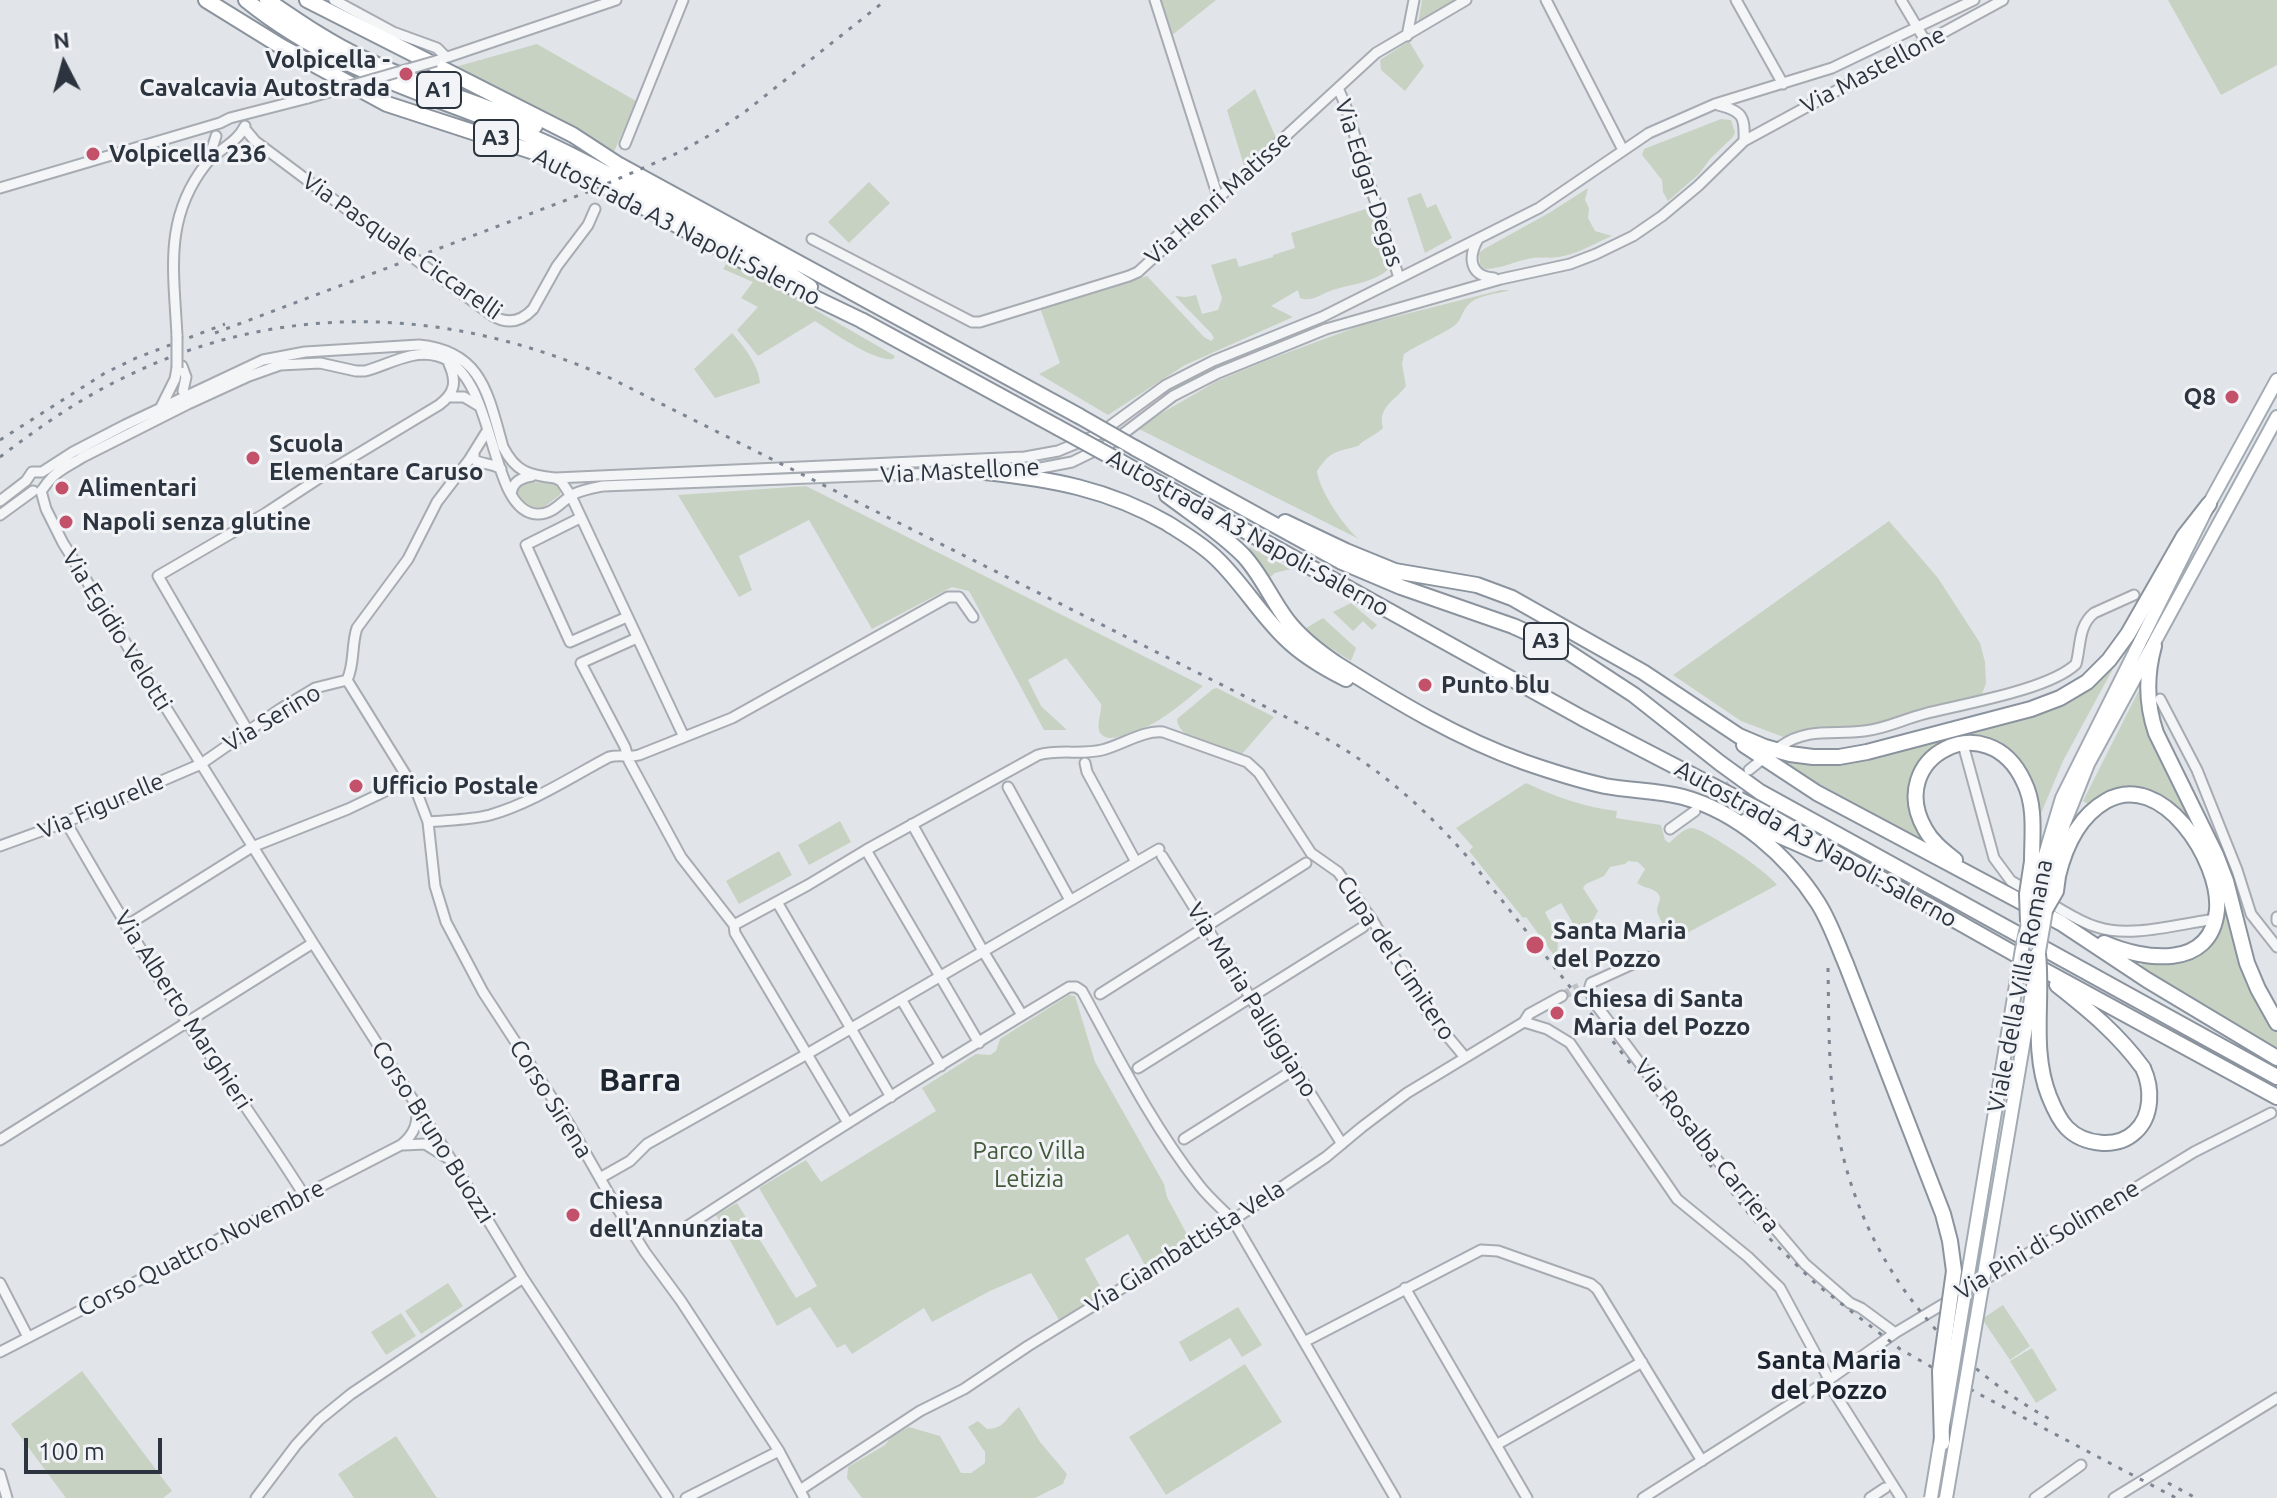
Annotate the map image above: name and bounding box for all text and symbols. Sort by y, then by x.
street label: Via Mastellone [1796,20,1950,120]
north arrow [24,24,104,104]
text: N [52,26,71,53]
place label: Volpicella - Cavalcavia Autostrada [139,46,390,102]
marker: Volpicella - Cavalcavia Autostrada [397,65,415,83]
road number: A1 [417,72,461,108]
street label: Via Edgar Degas [1328,96,1410,270]
road number: A3 [474,120,518,156]
street label: Via Henri Matisse [1139,125,1297,271]
place label: Volpicella 236 [109,140,267,168]
street label: Autostrada A3 Napoli-Salerno [529,142,825,312]
marker: Volpicella 236 [84,145,102,163]
street label: Via Pasquale Ciccarelli [296,166,508,326]
place label: Q8 [2184,383,2216,411]
marker: Q8 [2223,388,2241,406]
place label: Scuola Elementare Caruso [269,430,483,486]
street label: Autostrada A3 Napoli-Salerno [1102,443,1394,623]
marker: Scuola Elementare Caruso [244,449,262,467]
street label: Via Mastellone [880,452,1040,490]
place label: Alimentari [78,474,197,502]
marker: Alimentari [53,479,71,497]
place label: Napoli senza glutine [82,508,311,536]
marker: Napoli senza glutine [57,513,75,531]
street label: Via Egidio Velotti [56,544,178,716]
road number: A3 [1524,623,1568,659]
place label: Punto blu [1441,671,1550,699]
marker: Punto blu [1416,676,1434,694]
street label: Via Serino [218,678,326,758]
street label: Autostrada A3 Napoli-Salerno [1670,754,1962,934]
street label: Via Figurelle [34,767,168,845]
place label: Ufficio Postale [372,772,538,800]
marker: Ufficio Postale [347,777,365,795]
street label: Viale della Villa Romana [1981,857,2059,1115]
street label: Cupa del Cimitero [1330,870,1462,1046]
street label: Via Maria Palliggiano [1180,897,1324,1103]
street label: Via Alberto Marghieri [108,905,258,1115]
place label: Santa Maria del Pozzo [1553,917,1687,973]
marker: Santa Maria del Pozzo [1524,934,1546,956]
place label: Chiesa di Santa Maria del Pozzo [1573,985,1751,1041]
marker: Chiesa di Santa Maria del Pozzo [1548,1004,1566,1022]
street label: Corso Sirena [503,1034,599,1164]
street label: Corso Bruno Buozzi [365,1035,501,1229]
street label: Via Rosalba Carriera [1628,1053,1786,1239]
district label: Barra [599,1061,681,1099]
park label: Parco Villa Letizia [973,1137,1085,1193]
street label: Corso Quattro Novembre [73,1173,329,1323]
street label: Via Giambattista Vela [1080,1174,1290,1320]
street label: Via Pini di Solimene [1950,1174,2144,1306]
place label: Chiesa dell'Annunziata [589,1187,764,1243]
marker: Chiesa dell'Annunziata [564,1206,582,1224]
district label: Santa Maria del Pozzo [1757,1344,1901,1406]
scale bar [28,1422,166,1472]
text: 100 m [38,1438,105,1465]

